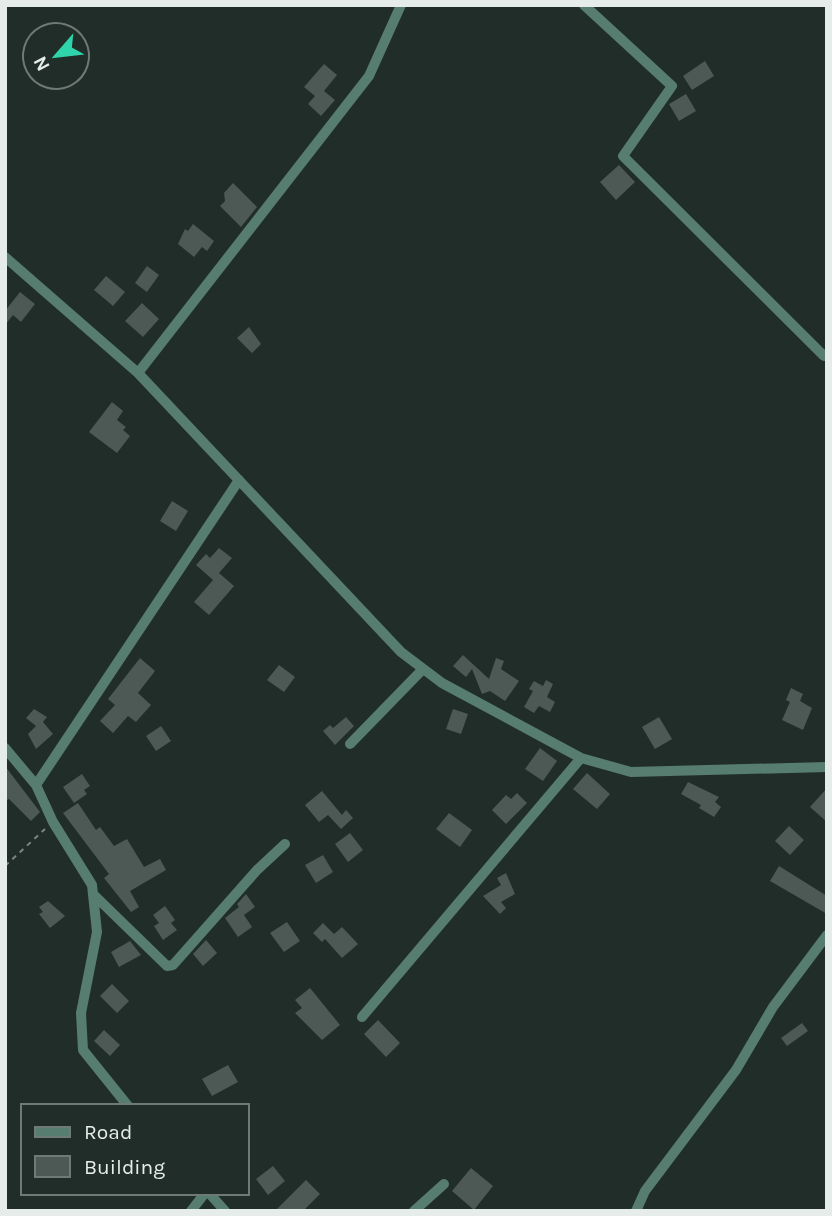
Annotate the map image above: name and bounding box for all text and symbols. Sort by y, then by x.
north arrow [21,21,91,91]
text: N [29,52,55,75]
legend [21,1104,248,1195]
text: Road [84,1120,132,1144]
text: Building [84,1155,165,1179]

